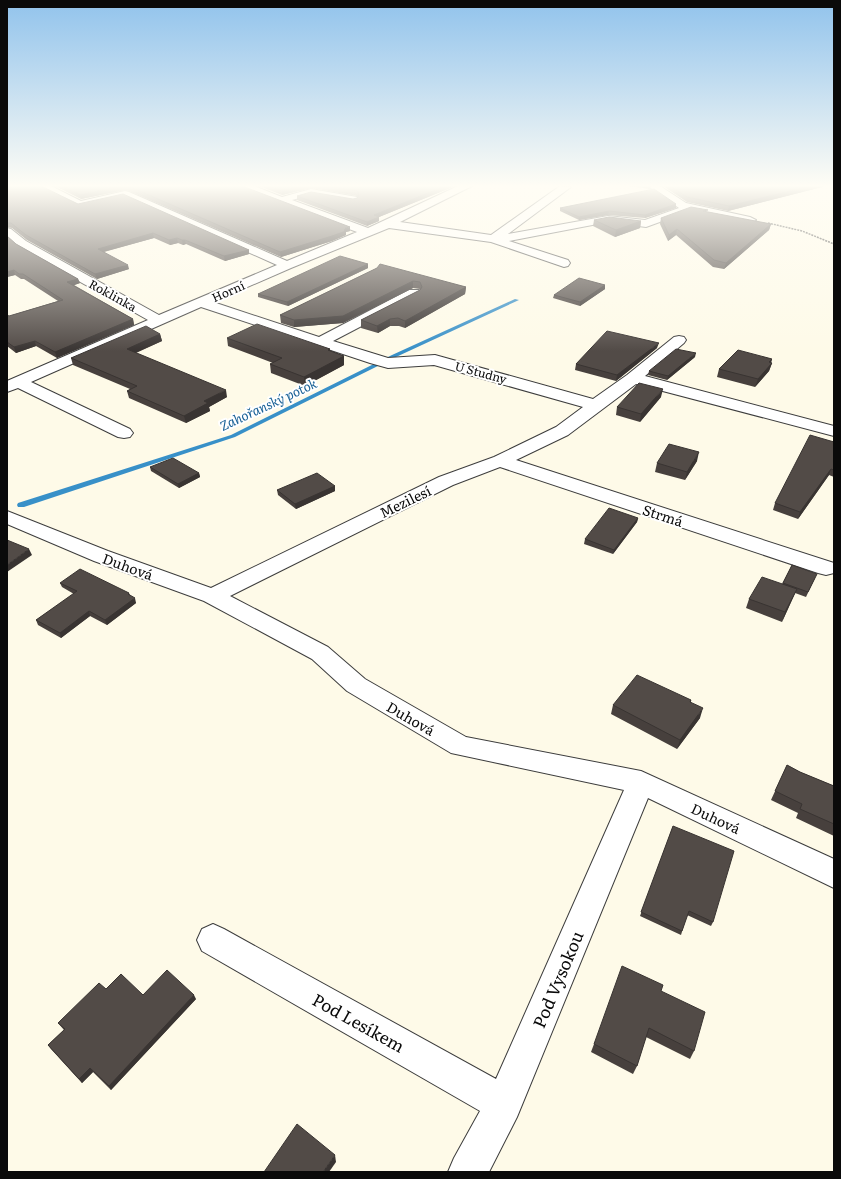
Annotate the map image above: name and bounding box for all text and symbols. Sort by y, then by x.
street label: Roklinka [86,274,141,316]
street label: Horní [209,276,247,306]
street label: U Studny [453,356,509,388]
water label: Zahořanský potok [216,373,321,435]
street label: Mezilesí [376,480,434,522]
street label: Strmá [640,499,686,531]
street label: Duhová [100,548,156,585]
street label: Duhová [383,696,439,740]
street label: Duhová [688,798,744,838]
street label: Pod Vysokou [525,926,589,1031]
street label: Pod Lesíkem [308,986,410,1058]

